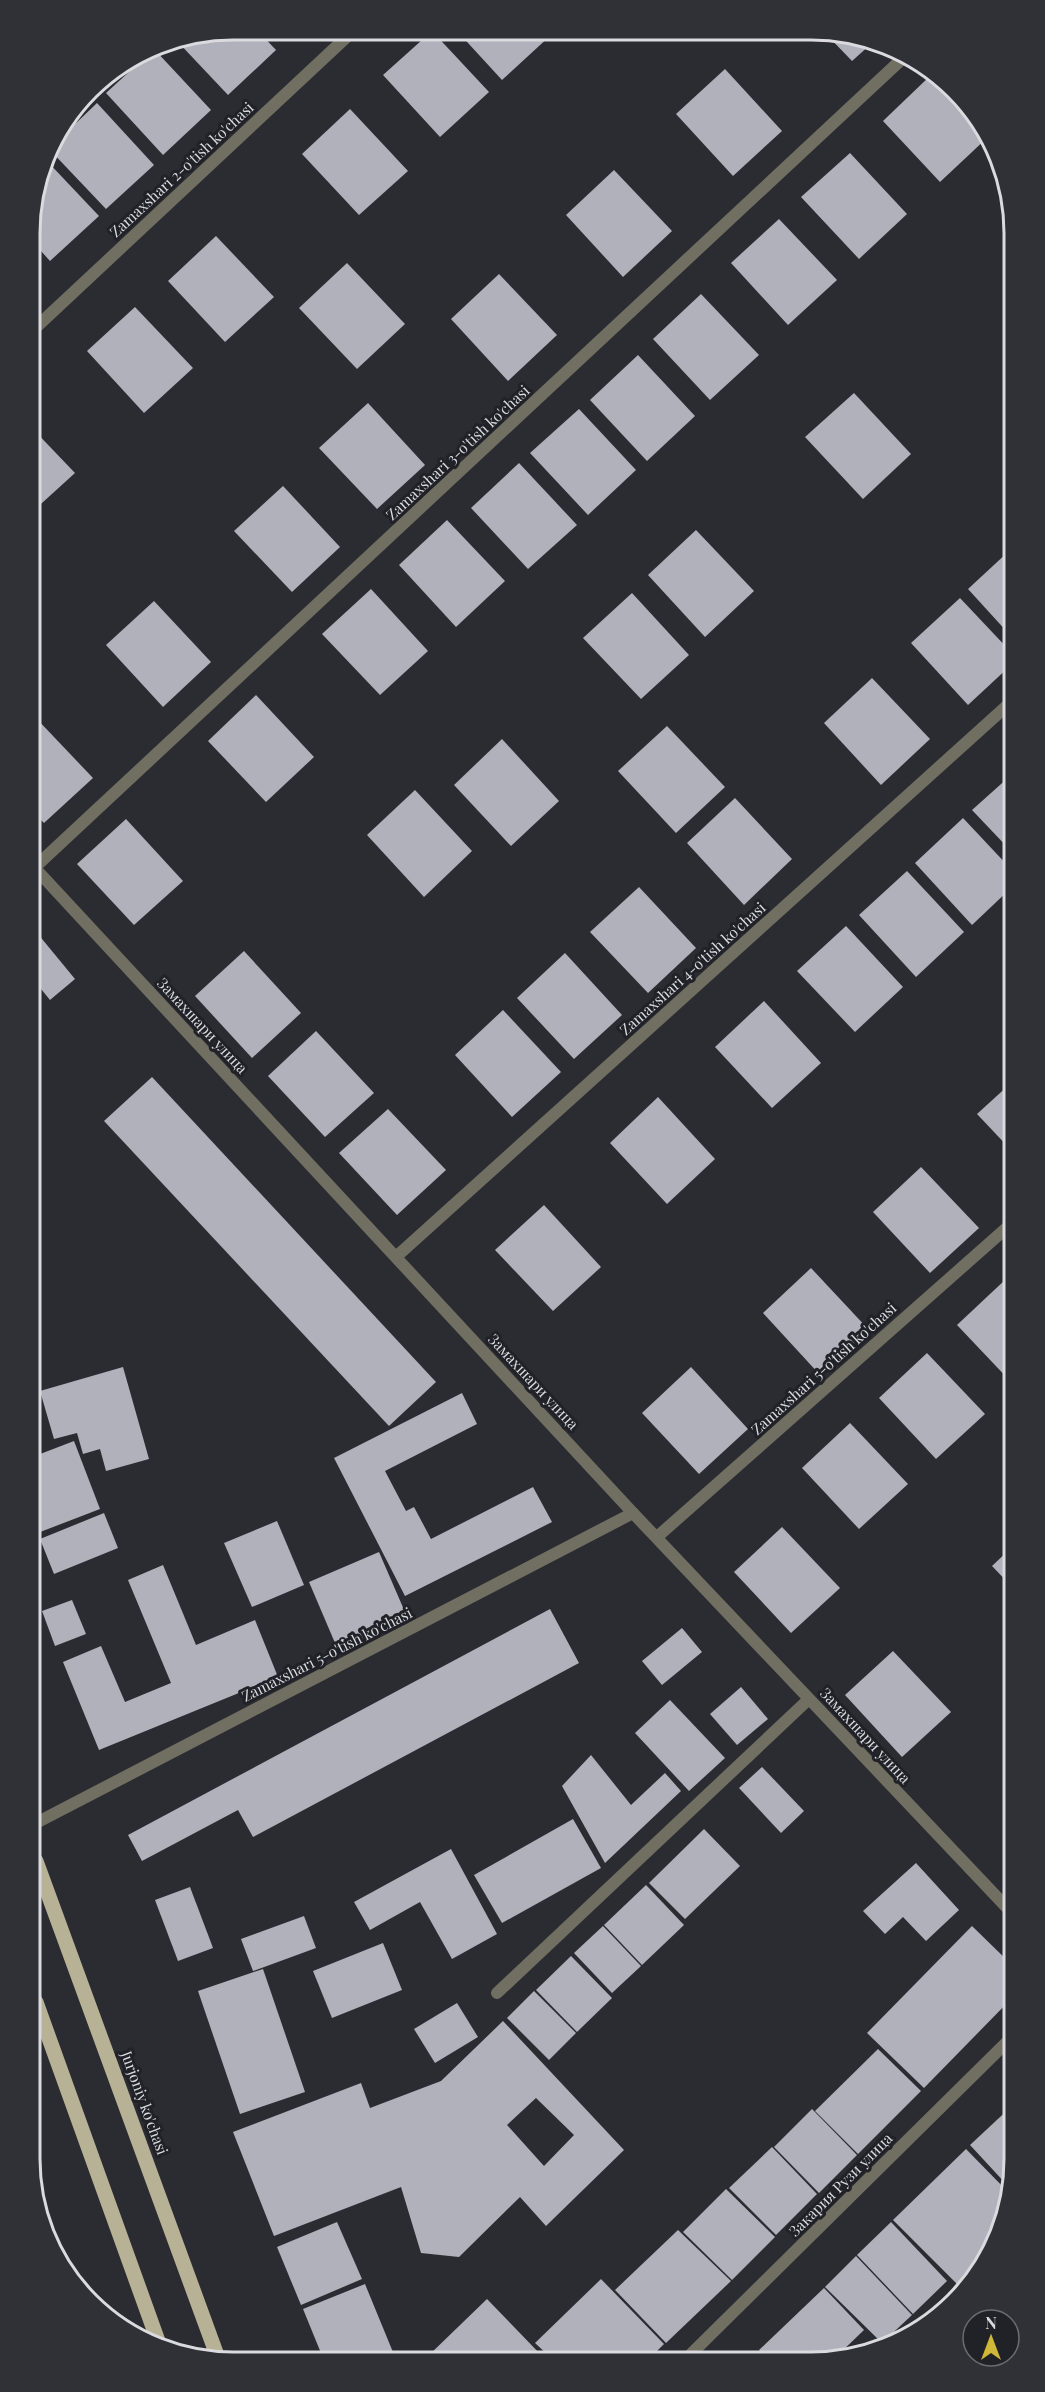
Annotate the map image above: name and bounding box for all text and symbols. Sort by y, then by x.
street label: Zamaxshari 2-o'tish ko'chasi [105,97,258,241]
street label: Zamaxshari 3-o'tish ko'chasi [381,380,534,524]
street label: Zamaxshari 4-o'tish ko'chasi [615,897,770,1039]
street label: Замахшари улица [153,973,253,1078]
street label: Zamaxshari 5-o'tish ko'chasi [746,1297,901,1439]
street label: Замахшари улица [484,1329,584,1434]
street label: Zamaxshari 5-o'tish ko'chasi [238,1602,416,1706]
street label: Замахшари улица [816,1683,916,1788]
street label: Jurjoniy ko'chasi [117,2047,173,2158]
street label: Закария Рузи улица [784,2128,897,2240]
north arrow [961,2308,1021,2368]
text: N [985,2312,997,2333]

